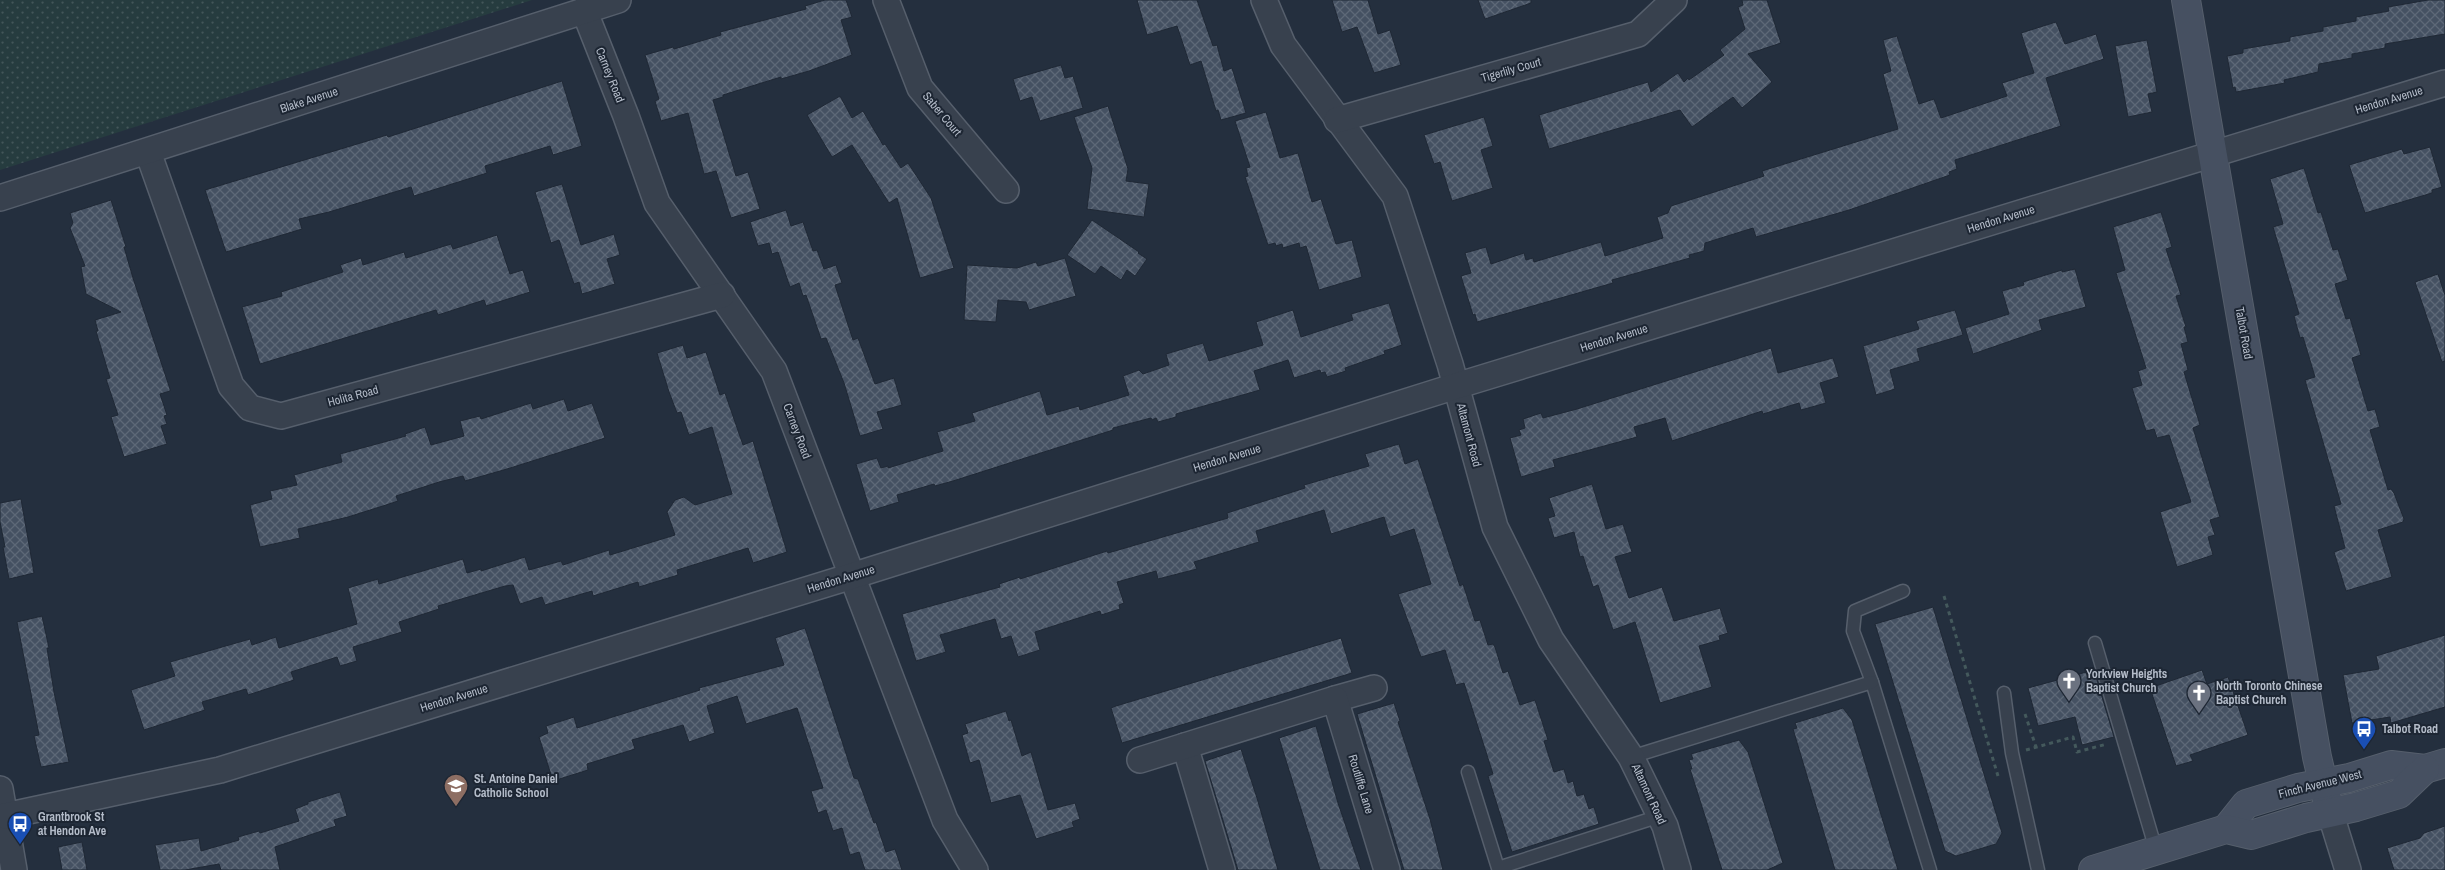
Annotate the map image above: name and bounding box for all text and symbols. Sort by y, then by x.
street label: Carney Road [592,45,628,105]
street label: Tigerlily Court [1479,54,1543,86]
street label: Hendon Avenue [2353,82,2425,118]
street label: Blake Avenue [278,83,340,117]
street label: Saber Court [919,89,965,140]
street label: Hendon Avenue [1965,201,2037,237]
street label: Talbot Road [2232,306,2256,360]
street label: Hendon Avenue [1578,320,1650,356]
street label: Holita Road [326,382,380,410]
street label: Carney Road [779,401,815,461]
street label: Altamont Road [1453,401,1485,469]
street label: Hendon Avenue [1191,440,1263,476]
street label: Hendon Avenue [805,561,877,597]
place label: Yorkview Heights Baptist Church [2086,666,2168,696]
church icon: Yorkview Heights Baptist Church [2056,668,2082,702]
place label: North Toronto Chinese Baptist Church [2216,678,2323,708]
street label: Hendon Avenue [418,680,490,716]
church icon: North Toronto Chinese Baptist Church [2186,680,2212,714]
bus stop icon: Talbot Road [2351,716,2377,750]
place label: Talbot Road [2382,721,2438,737]
street label: Routliffe Lane [1344,752,1378,816]
street label: Altamont Road [1628,760,1670,827]
street label: Finch Avenue West [2277,766,2363,802]
place label: St. Antoine Daniel Catholic School [474,771,558,801]
school or university icon: St. Antoine Daniel Catholic School [443,773,469,807]
place label: Grantbrook St at Hendon Ave [38,809,107,839]
bus stop icon: Grantbrook St at Hendon Ave [7,811,33,845]

